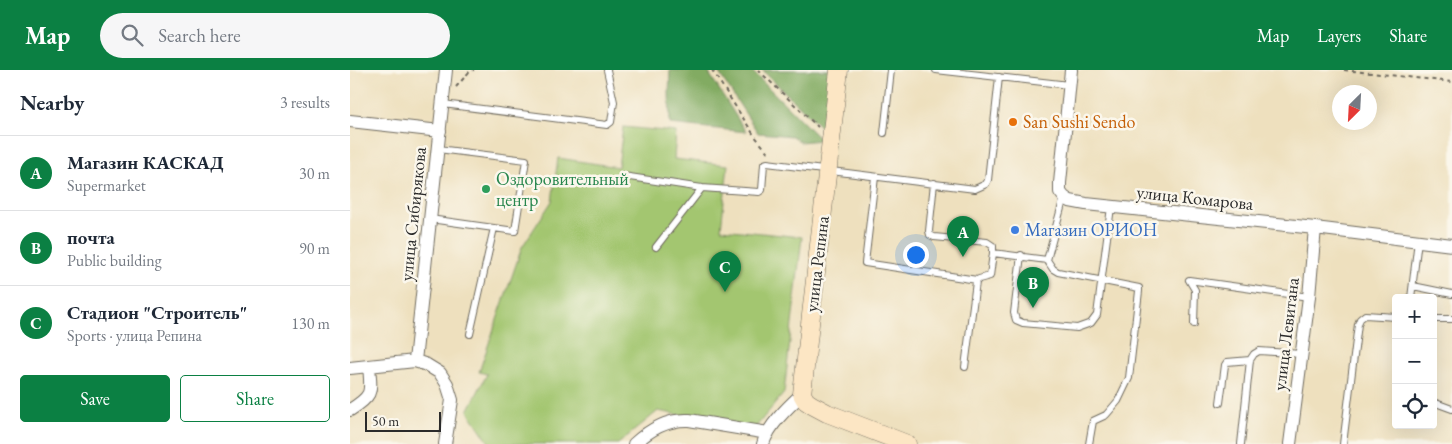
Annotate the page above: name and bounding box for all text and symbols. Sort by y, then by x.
search box [100,13,450,58]
text: Map [25,20,70,51]
icon: search [118,21,146,49]
text: Search here [158,23,241,48]
text: Map [1257,24,1289,47]
text: Layers [1317,24,1361,47]
text: Share [1389,24,1427,47]
north arrow [1332,85,1377,130]
text: Nearby [20,89,84,116]
text: 3 results [280,92,330,113]
place label: San Sushi Sendo [1023,110,1136,133]
marker: San Sushi Sendo [1007,116,1019,128]
street label: улица Сибирякова [394,145,431,282]
text: Магазин КАСКАД [67,150,224,175]
text: A [30,163,42,184]
text: 30 m [299,163,330,184]
place label: Оздоровительный центр [496,167,629,211]
text: Supermarket [67,175,146,196]
street label: улица Комарова [1135,180,1255,215]
marker: Оздоровительный центр [480,183,492,195]
street label: улица Репина [799,214,834,313]
pin: A [947,216,979,257]
place label: Магазин ОРИОН [1025,218,1157,241]
marker: Магазин ОРИОН [1009,224,1021,236]
text: почта [67,225,115,250]
text: B [31,238,41,259]
text: 90 m [299,238,330,259]
your location [903,242,929,268]
text: Public building [67,250,162,271]
pin: C [709,251,741,292]
pin: B [1017,267,1049,308]
street label: улица Левитана [1267,275,1304,392]
map controls [1392,294,1437,429]
button: + [1392,294,1437,339]
text: Стадион "Строитель" [67,300,247,325]
text: C [30,313,42,334]
text: 130 m [291,313,330,334]
text: Sports · улица Репина [67,325,202,346]
button: − [1392,339,1437,384]
button: Save [20,375,170,422]
button: Share [180,375,330,422]
button: locate [1392,384,1437,429]
scale bar [365,409,441,432]
text: 50 m [372,412,399,430]

